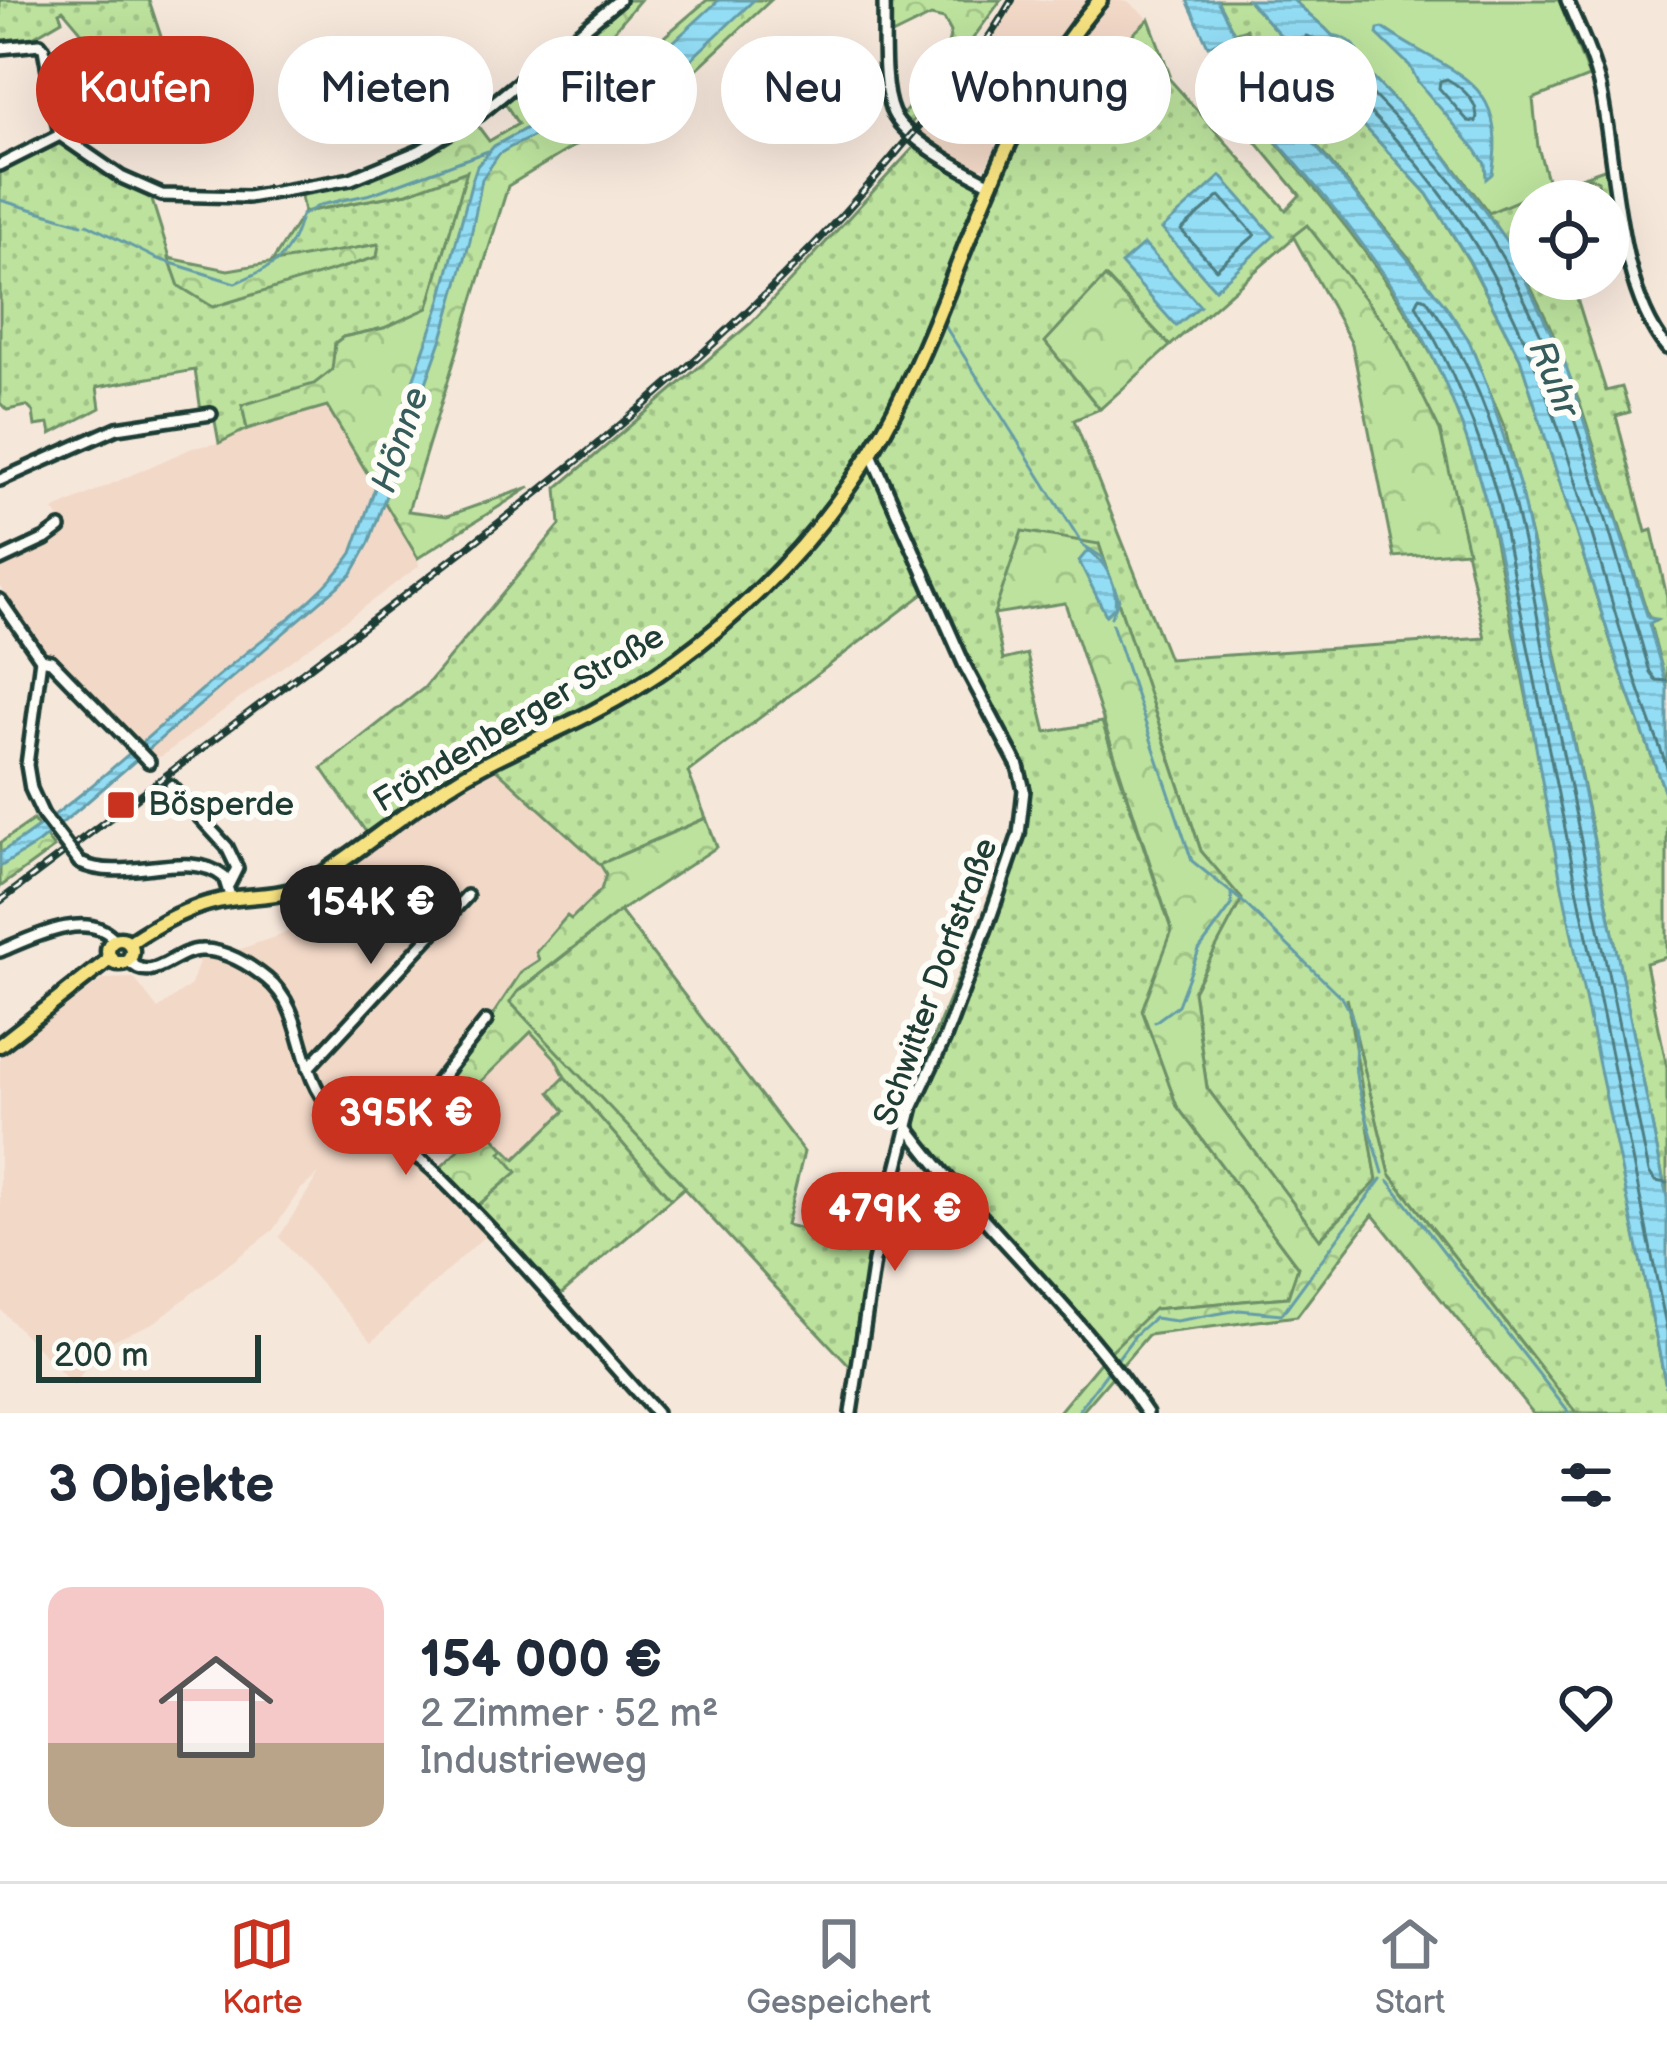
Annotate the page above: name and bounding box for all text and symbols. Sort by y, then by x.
chip: Kaufen [36,36,254,144]
chip: Mieten [278,36,493,144]
chip: Filter [517,36,697,144]
chip: Neu [721,36,885,144]
chip: Wohnung [909,36,1171,144]
chip: Haus [1195,36,1377,144]
map controls [1509,180,1629,300]
button: locate [1509,180,1629,300]
water label: Ruhr [1518,335,1589,426]
water label: Hönne [363,382,439,498]
street label: Fröndenberger Straße [367,616,671,822]
place label: Bösperde [148,785,294,825]
marker: Bösperde [105,789,137,821]
street label: Schwitter Dorfstraße [865,833,1007,1131]
pin: 154K € [273,865,469,967]
text: 154K € [307,880,435,927]
pin: 395K € [308,1076,504,1178]
text: 395K € [339,1091,473,1138]
pin: 479K € [797,1172,993,1274]
text: 479K € [828,1187,962,1234]
scale bar [36,1329,261,1382]
text: 200 m [54,1336,148,1376]
icon: filters [1553,1452,1619,1518]
text: 3 Objekte [48,1455,274,1516]
text: 154 000 € [420,1630,662,1691]
icon: home [144,1635,288,1779]
icon: heart [1553,1674,1619,1740]
text: 2 Zimmer · 52 m² [420,1691,719,1738]
text: Industrieweg [420,1738,647,1785]
tab: Karte [222,1911,302,2023]
tab: Gespeichert [746,1911,931,2023]
tab: Start [1375,1911,1445,2023]

